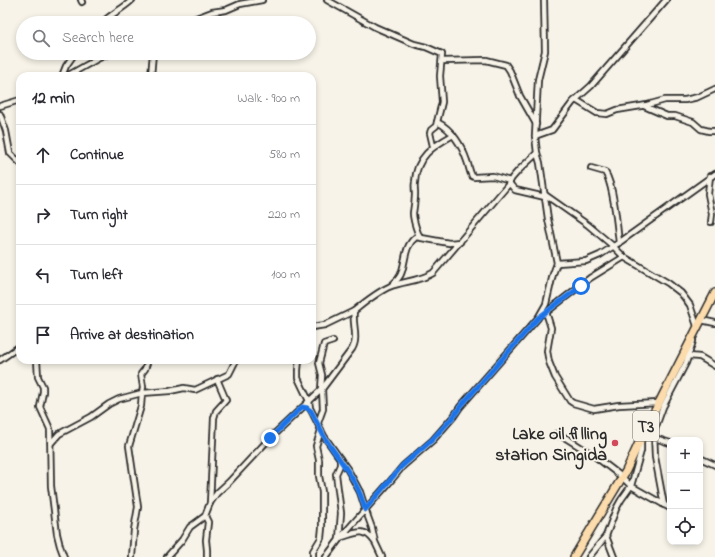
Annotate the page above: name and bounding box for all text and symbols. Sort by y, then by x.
search box [16,16,316,60]
icon: search [30,27,52,49]
text: Search here [62,27,134,49]
text: 12 min [32,86,75,111]
text: Walk · 900 m [237,89,300,108]
icon: ahead [32,144,54,166]
text: Continue [70,144,124,166]
text: 580 m [269,145,300,164]
icon: right [32,204,54,226]
text: Turn right [70,204,128,226]
text: 220 m [268,205,300,224]
icon: left [32,264,54,286]
text: Turn left [70,264,123,286]
text: 100 m [271,265,300,284]
route start [572,277,590,295]
icon: arrive [32,324,54,346]
text: Arrive at destination [70,324,194,346]
road number: T3 [633,411,659,441]
place label: Lake oil filling station Singida [495,422,607,470]
route end [261,429,279,447]
map controls [667,437,703,545]
button: + [667,437,703,473]
marker: Lake oil filling station Singida [610,438,620,448]
button: − [667,473,703,509]
button: locate [667,509,703,545]

